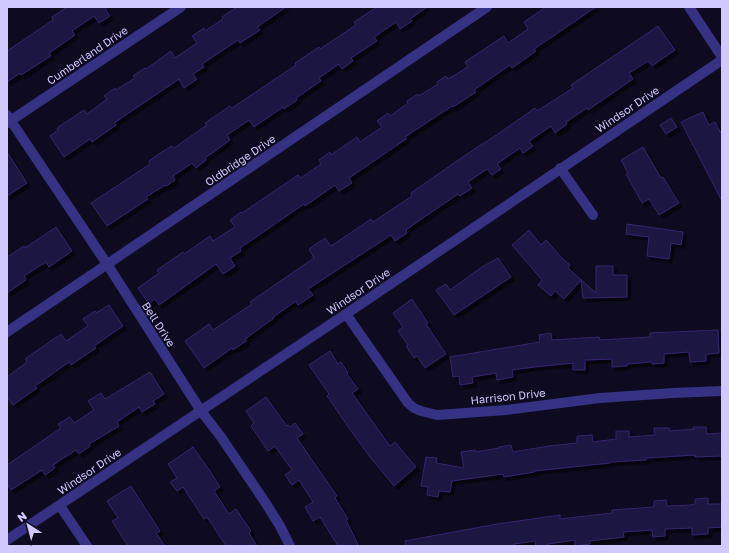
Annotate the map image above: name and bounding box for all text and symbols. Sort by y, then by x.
street label: Cumberland Drive [44,23,130,87]
street label: Windsor Drive [593,83,661,135]
street label: Oldbridge Drive [202,132,278,188]
street label: Windsor Drive [324,265,392,317]
street label: Bell Drive [140,299,178,349]
street label: Harrison Drive [470,386,546,406]
street label: Windsor Drive [55,445,123,497]
north arrow [8,505,48,545]
text: N [15,509,29,524]

